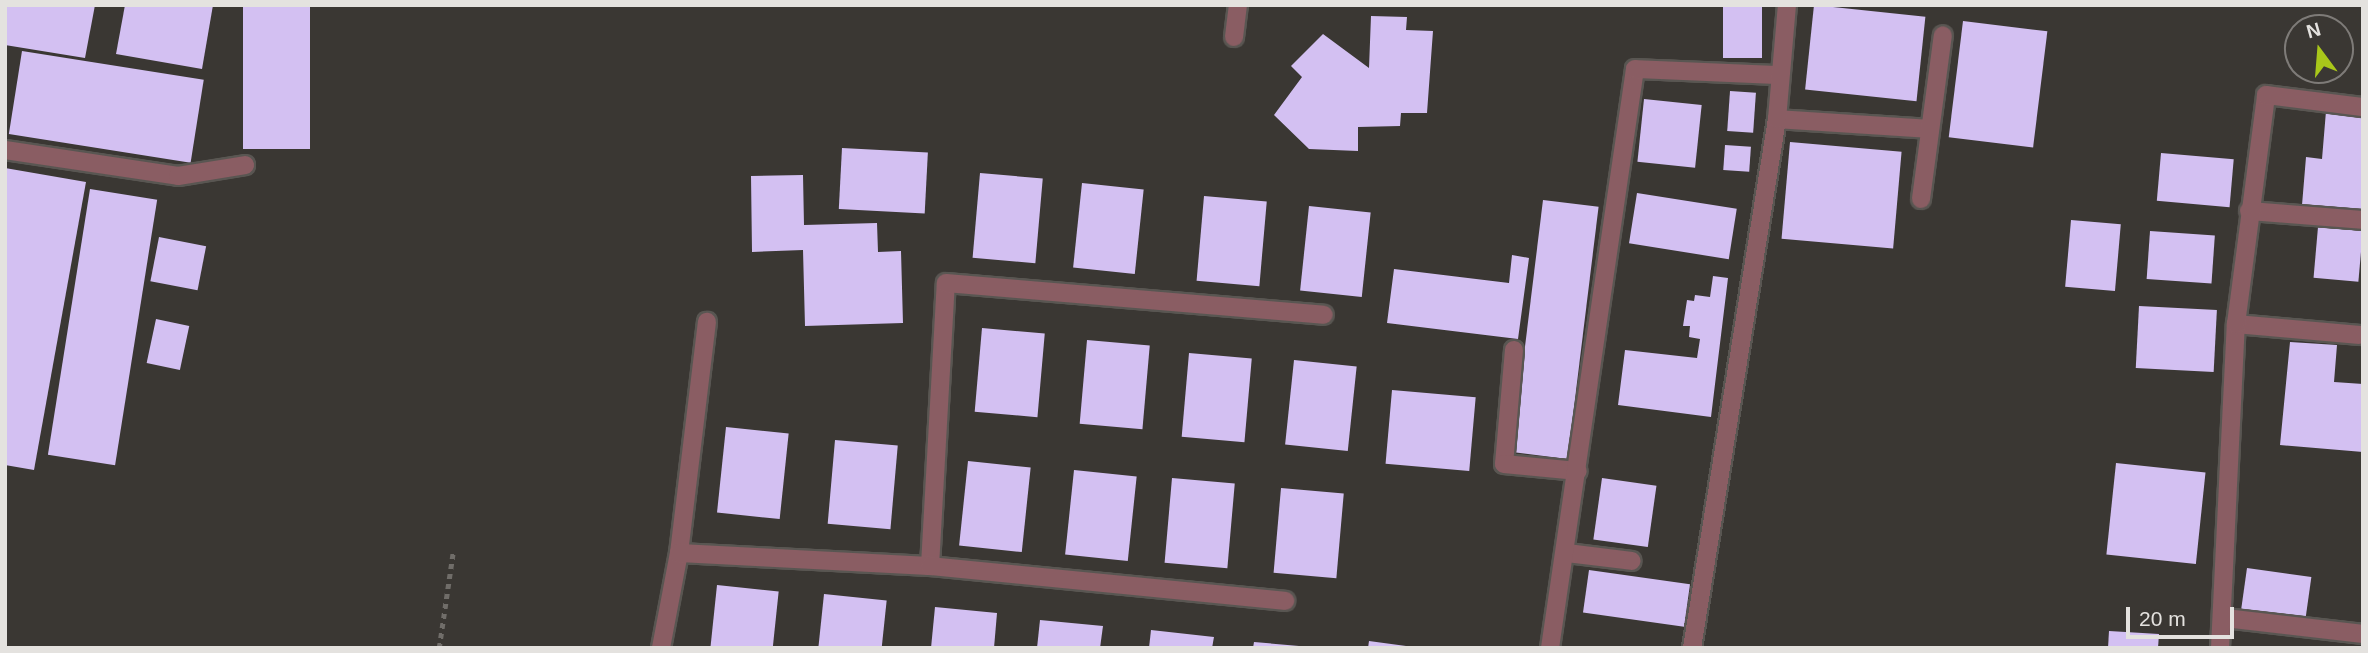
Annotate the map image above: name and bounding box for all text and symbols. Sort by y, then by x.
north arrow [2284,14,2354,84]
text: N [2304,18,2323,42]
scale bar [2130,594,2238,638]
text: 20 m [2139,607,2186,630]

